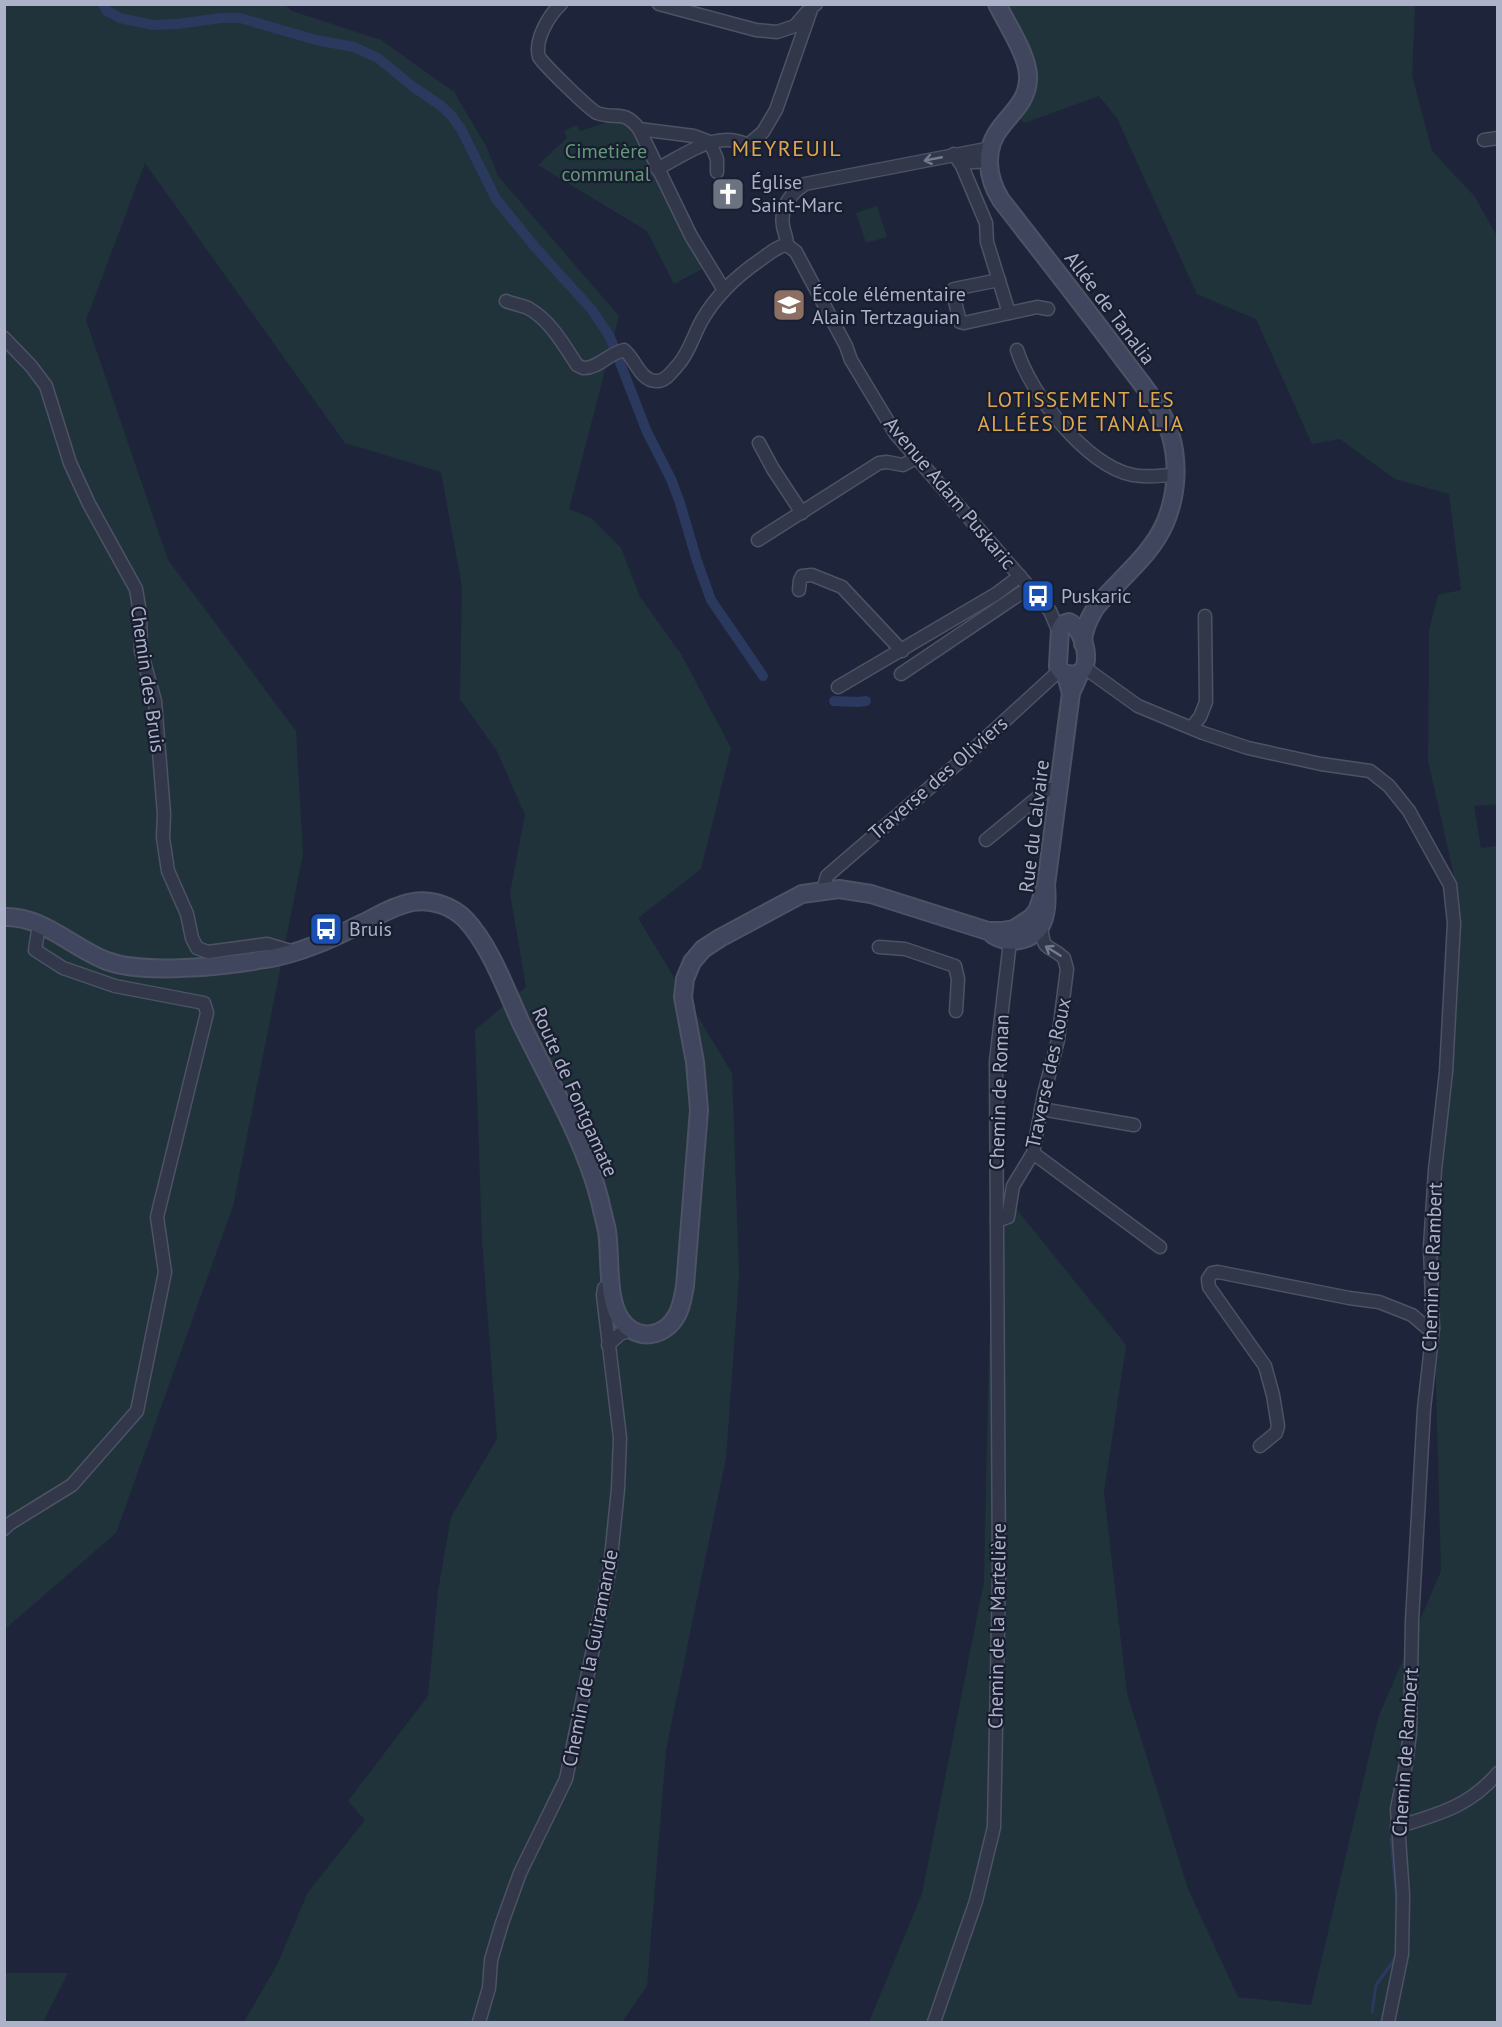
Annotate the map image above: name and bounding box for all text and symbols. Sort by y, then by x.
district label: MEYREUIL [732,134,842,162]
park label: Cimetière communal [561,138,651,187]
one-way arrow [924,154,943,165]
place label: Église Saint-Marc [751,169,843,218]
church icon: Église Saint-Marc [710,176,746,212]
street label: Allée de Tanalia [1059,246,1161,370]
place label: École élémentaire Alain Tertzaguian [812,281,966,330]
school or university icon: École élémentaire Alain Tertzaguian [771,287,807,323]
district label: LOTISSEMENT LES ALLÉES DE TANALIA [978,386,1184,437]
street label: Avenue Adam Puskaric [878,411,1022,575]
bus stop icon: Puskaric [1020,578,1056,614]
place label: Puskaric [1061,583,1131,609]
street label: Chemin des Bruis [125,604,171,754]
street label: Traverse des Oliviers [863,710,1013,846]
street label: Rue du Calvaire [1013,758,1055,894]
bus stop icon: Bruis [308,911,344,947]
place label: Bruis [349,916,392,942]
one-way arrow [1045,944,1062,957]
street label: Traverse des Roux [1019,995,1077,1151]
street label: Route de Fontgamate [526,1003,624,1181]
street label: Chemin de Roman [983,1014,1015,1170]
street label: Chemin de Rambert [1416,1182,1448,1352]
street label: Chemin de la Martelière [982,1523,1012,1729]
street label: Chemin de la Guiramande [556,1547,624,1769]
street label: Chemin de Rambert [1386,1666,1424,1838]

